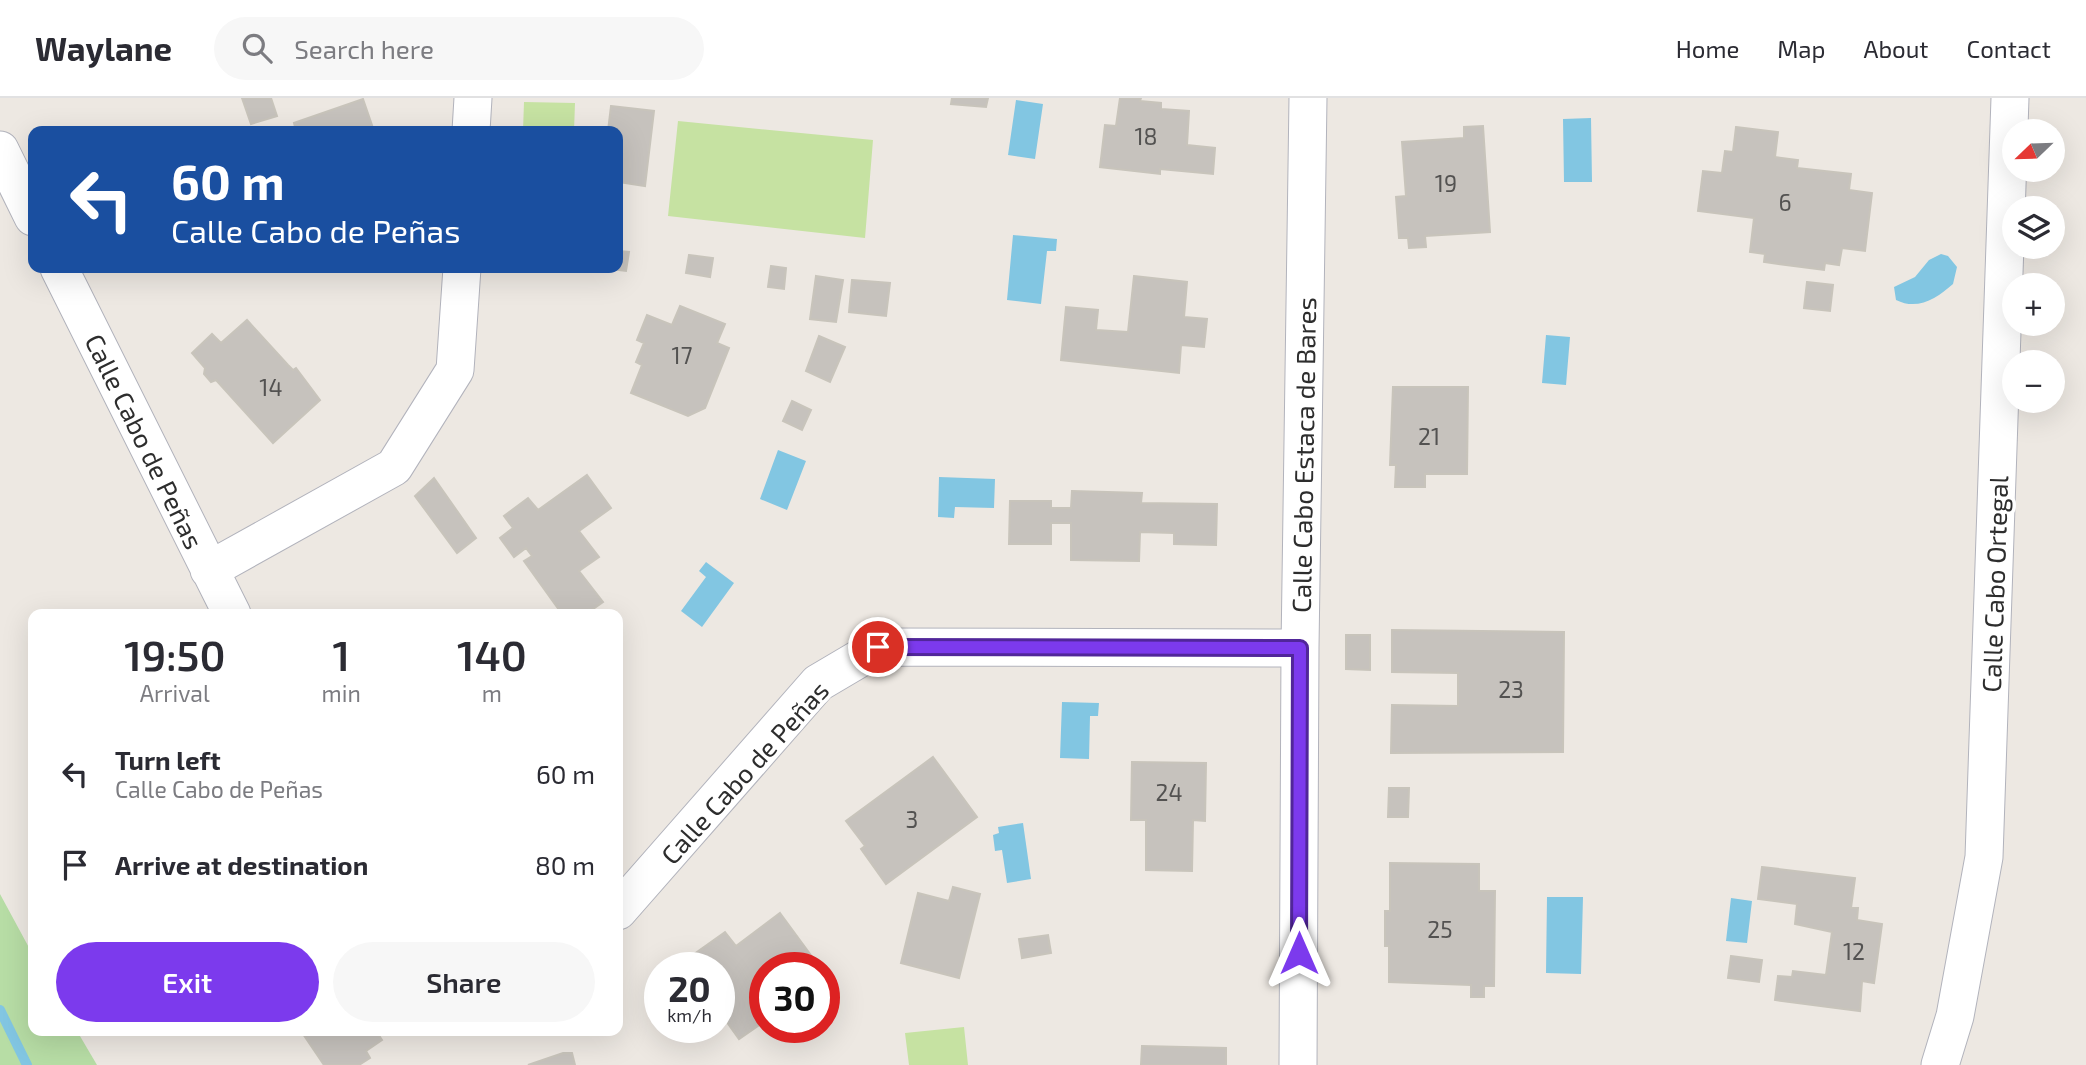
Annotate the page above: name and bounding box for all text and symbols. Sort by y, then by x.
search box [214,17,704,80]
text: Waylane [35,28,172,68]
icon: search [238,29,276,67]
text: Search here [294,33,434,64]
text: Home [1676,34,1739,63]
text: Map [1777,34,1825,63]
text: About [1863,34,1929,63]
text: Contact [1967,34,2051,63]
north arrow [2002,119,2065,182]
map controls [2002,119,2065,413]
house number: 18 [1134,122,1158,150]
text: 60 m [171,151,285,210]
icon: left [56,154,147,245]
house number: 19 [1435,169,1457,197]
house number: 6 [1778,188,1792,216]
button: layers [2002,196,2065,259]
text: Calle Cabo de Peñas [171,211,460,249]
button: + [2002,273,2065,336]
street label: Calle Cabo Estaca de Bares [1285,297,1321,613]
street label: Calle Cabo de Peñas [80,329,210,553]
house number: 17 [672,341,693,369]
button: − [2002,350,2065,413]
house number: 14 [259,373,283,401]
house number: 21 [1418,422,1440,450]
street label: Calle Cabo Ortegal [1975,475,2013,693]
pin [848,617,908,677]
icon: arrive [859,628,897,666]
text: 19:50 [124,629,225,679]
text: 1 [332,629,350,679]
text: 140 [457,629,527,679]
street label: Calle Cabo de Peñas [654,674,834,870]
house number: 23 [1498,675,1524,703]
text: Arrival [140,679,210,707]
text: min [322,679,361,707]
text: m [482,679,502,707]
text: Turn left [115,744,221,775]
icon: left [56,755,94,793]
text: 60 m [536,758,595,789]
text: Calle Cabo de Peñas [115,775,323,803]
house number: 24 [1155,778,1183,806]
house number: 3 [906,805,918,833]
icon: arrive [56,846,94,884]
text: Arrive at destination [115,849,368,880]
text: 80 m [535,849,595,880]
house number: 25 [1427,915,1453,943]
position arrow [1262,916,1336,990]
house number: 12 [1843,937,1865,965]
button: Exit [56,942,319,1022]
button: Share [333,942,595,1022]
speed limit sign: 30 [749,952,840,1043]
text: 20 [668,967,711,1009]
text: km/h [667,1004,712,1026]

